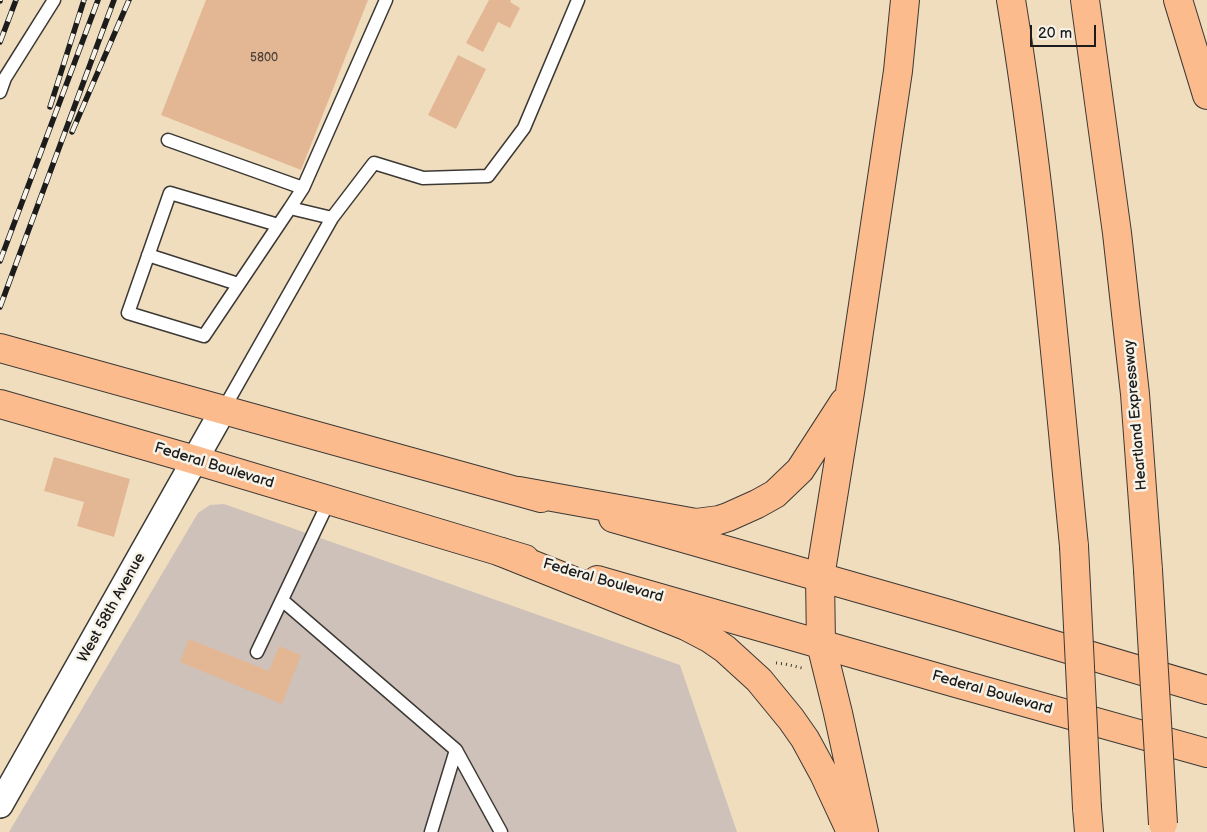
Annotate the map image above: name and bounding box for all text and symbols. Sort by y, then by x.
scale bar [1032,15,1098,47]
text: 20 m [1038,24,1072,43]
house number: 5800 [250,51,278,65]
street label: Heartland Expressway [1120,339,1152,491]
street label: Federal Boulevard [152,439,276,493]
street label: West 58th Avenue [74,550,150,666]
street label: Federal Boulevard [541,555,665,607]
street label: Federal Boulevard [930,667,1054,719]

